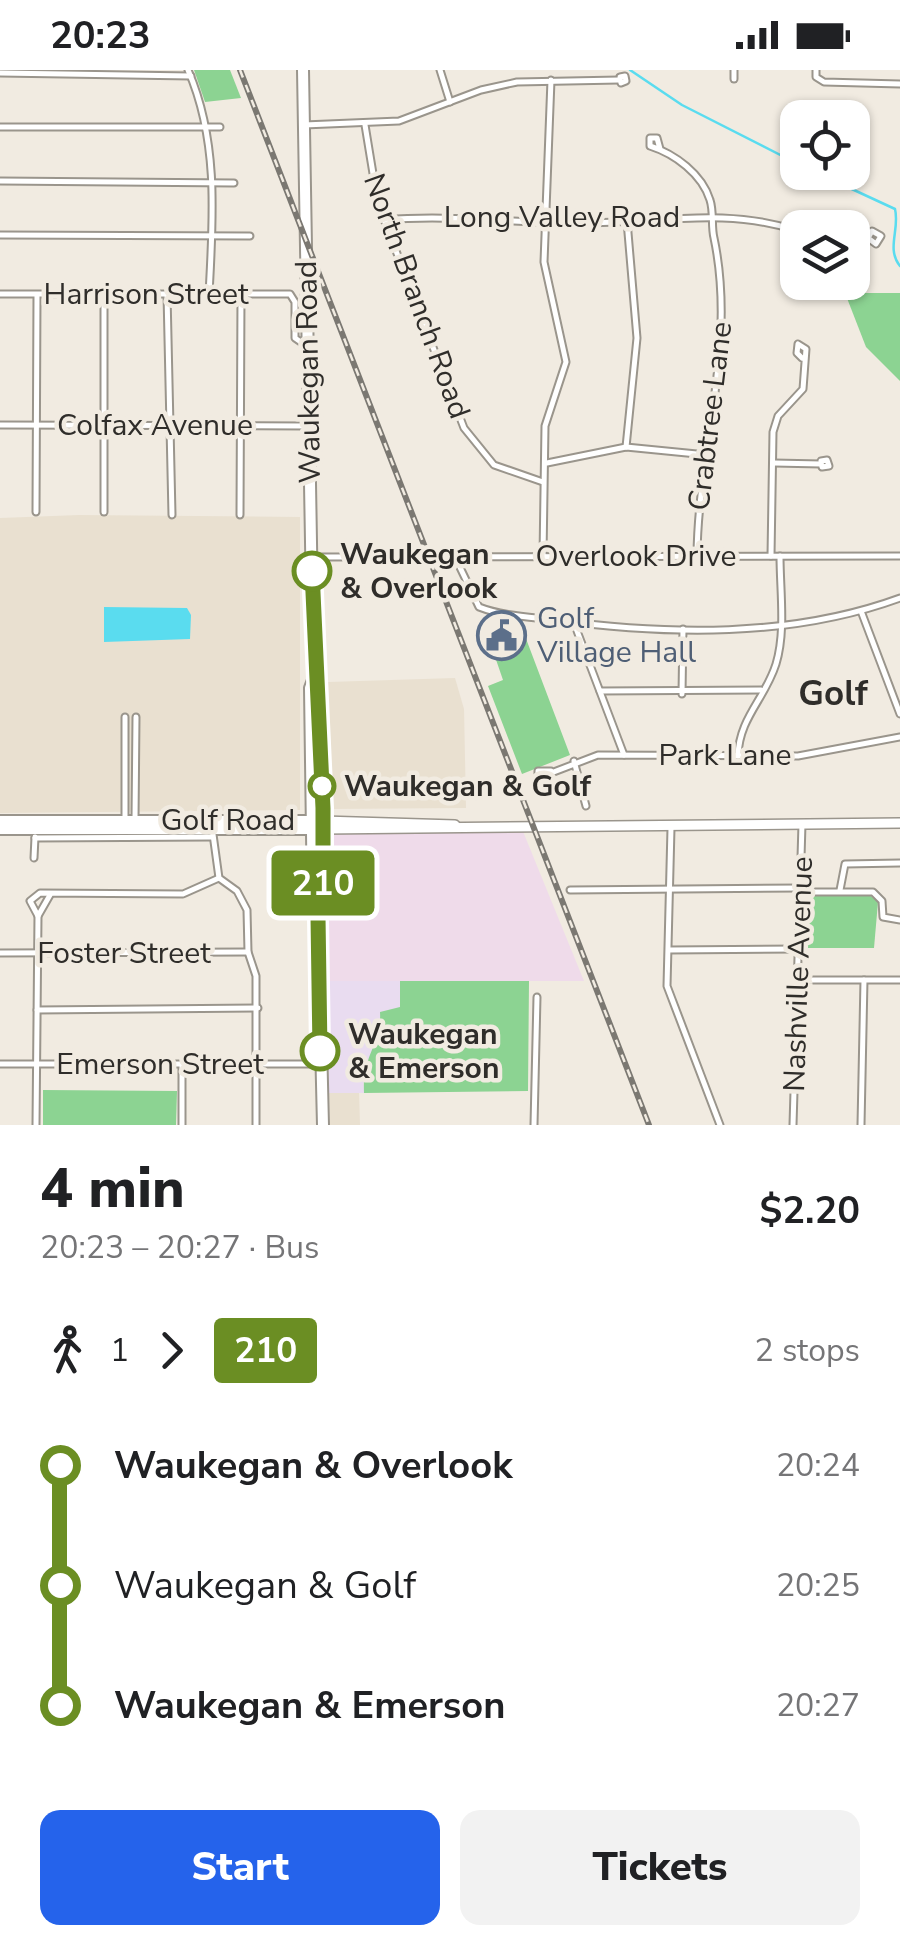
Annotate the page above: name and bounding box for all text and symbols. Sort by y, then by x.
text: 20:23 [50,10,151,61]
map controls [780,100,870,300]
button: locate [780,100,870,190]
street label: North Branch Road [353,168,480,424]
street label: Long Valley Road [444,197,680,238]
button: layers [780,210,870,300]
street label: Waukegan Road [286,260,331,484]
street label: Harrison Street [44,274,249,315]
street label: Crabtree Lane [679,319,742,513]
street label: Colfax Avenue [57,405,253,446]
place label: Waukegan & Overlook [340,534,498,609]
street label: Overlook Drive [536,536,736,577]
marker: Waukegan & Overlook [293,552,331,590]
place label: Golf Village Hall [536,598,696,673]
public building icon: Golf Village Hall [476,609,528,661]
district label: Golf [798,670,869,717]
street label: Park Lane [659,735,791,776]
place label: Waukegan & Golf [344,766,592,807]
marker: Waukegan & Golf [309,773,335,799]
street label: Golf Road [161,800,295,841]
line badge: 210 [266,850,380,916]
street label: Nashville Avenue [774,856,823,1092]
text: 210 [291,860,355,907]
street label: Foster Street [37,933,211,974]
place label: Waukegan & Emerson [348,1014,499,1089]
marker: Waukegan & Emerson [301,1032,339,1070]
street label: Emerson Street [56,1044,264,1085]
text: 4 min [40,1151,185,1226]
text: $2.20 [759,1185,860,1236]
text: 20:23 – 20:27 · Bus [40,1226,319,1269]
icon: walk [40,1323,95,1378]
icon: forward [144,1323,199,1378]
text: 210 [234,1327,297,1374]
text: 1 [110,1329,129,1372]
text: 2 stops [754,1329,860,1372]
text: Waukegan & Overlook [114,1440,513,1491]
text: 20:24 [776,1444,860,1487]
text: Waukegan & Golf [114,1560,416,1611]
text: 20:25 [776,1564,860,1607]
text: Waukegan & Emerson [114,1680,505,1731]
text: 20:27 [776,1684,860,1727]
button: Start [40,1810,440,1925]
button: Tickets [460,1810,860,1925]

